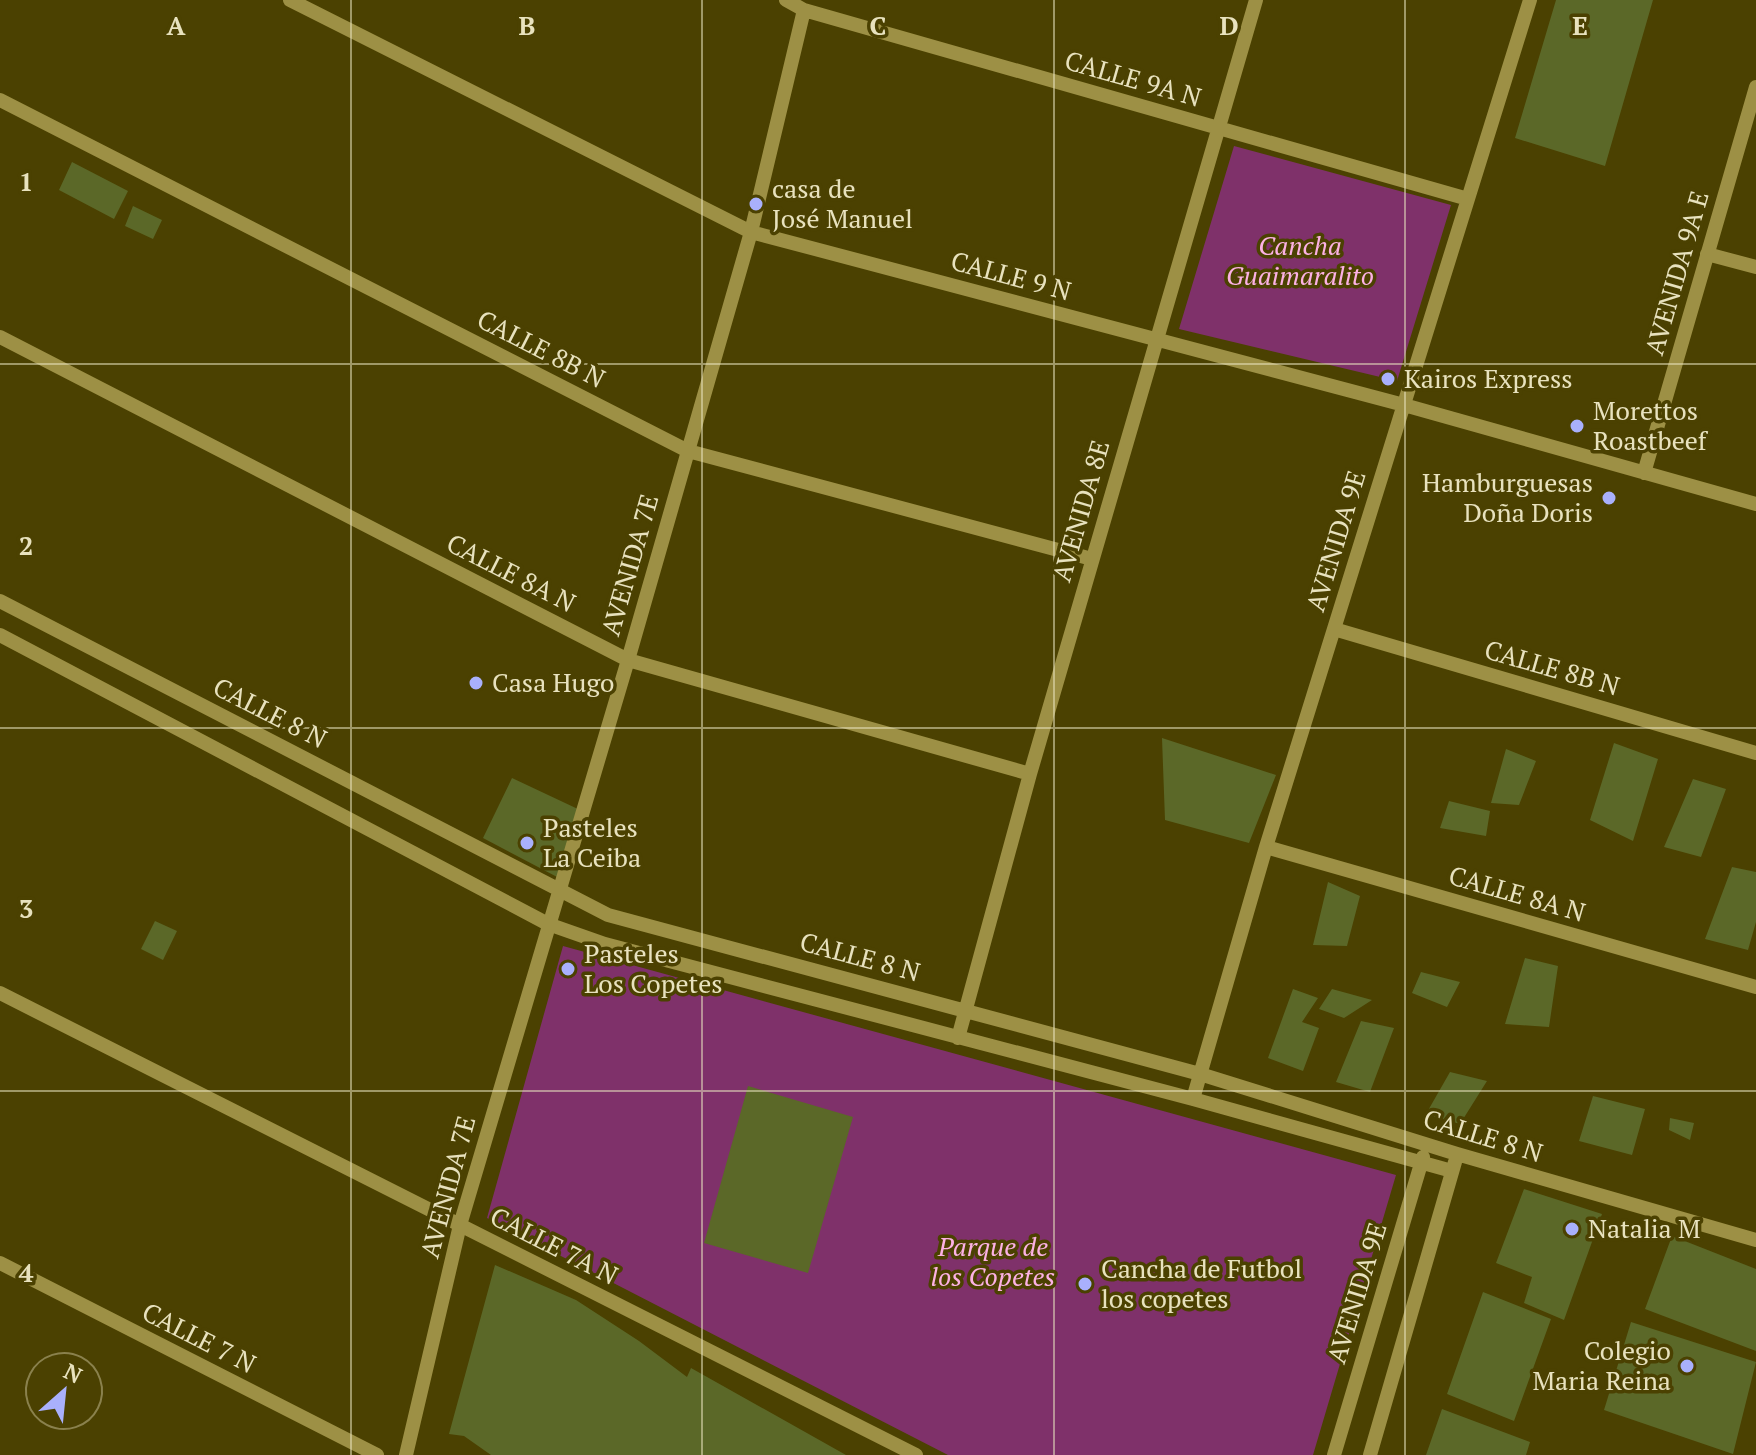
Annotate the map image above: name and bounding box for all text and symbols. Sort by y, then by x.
text: A [167,8,186,42]
text: B [519,8,535,42]
text: C [870,8,886,42]
text: D [1219,8,1239,42]
text: E [1572,8,1588,42]
street label: CALLE 9A N [1061,42,1205,114]
text: 1 [19,164,33,198]
place label: casa de José Manuel [772,171,913,235]
street label: AVENIDA 9A E [1636,187,1716,359]
marker: casa de José Manuel [747,195,765,213]
park label: Cancha Guaimaralito [1226,228,1374,292]
street label: CALLE 9 N [947,243,1075,307]
street label: CALLE 8B N [472,301,611,395]
place label: Kairos Express [1404,361,1573,395]
marker: Kairos Express [1379,370,1397,388]
place label: Morettos Roastbeef [1593,393,1709,457]
marker: Morettos Roastbeef [1568,417,1586,435]
street label: AVENIDA 8E [1044,436,1116,585]
place label: Hamburguesas Doña Doris [1422,465,1593,529]
street label: AVENIDA 9E [1297,466,1373,615]
marker: Hamburguesas Doña Doris [1600,489,1618,507]
street label: AVENIDA 7E [593,490,665,639]
street label: CALLE 8A N [441,525,582,619]
text: 2 [19,528,33,562]
street label: CALLE 8B N [1481,632,1624,703]
place label: Casa Hugo [492,665,615,699]
street label: CALLE 8 N [208,669,333,755]
marker: Casa Hugo [467,674,485,692]
place label: Pasteles La Ceiba [543,810,641,874]
marker: Pasteles La Ceiba [518,834,536,852]
street label: CALLE 8A N [1445,857,1589,929]
text: 3 [19,891,33,925]
street label: CALLE 8 N [796,924,924,988]
place label: Pasteles Los Copetes [584,936,723,1000]
marker: Pasteles Los Copetes [559,960,577,978]
street label: CALLE 8 N [1419,1101,1547,1169]
street label: AVENIDA 7E [412,1112,482,1262]
street label: CALLE 7A N [485,1198,624,1292]
place label: Natalia M [1588,1211,1701,1245]
street label: AVENIDA 9E [1318,1218,1394,1367]
marker: Natalia M [1563,1220,1581,1238]
park label: Parque de los Copetes [931,1229,1055,1293]
place label: Cancha de Futbol los copetes [1101,1251,1302,1315]
text: 4 [19,1255,34,1289]
marker: Cancha de Futbol los copetes [1076,1275,1094,1293]
street label: CALLE 7 N [137,1294,262,1380]
place label: Colegio Maria Reina [1533,1333,1671,1397]
north arrow [24,1351,104,1431]
text: N [59,1356,88,1390]
marker: Colegio Maria Reina [1678,1357,1696,1375]

